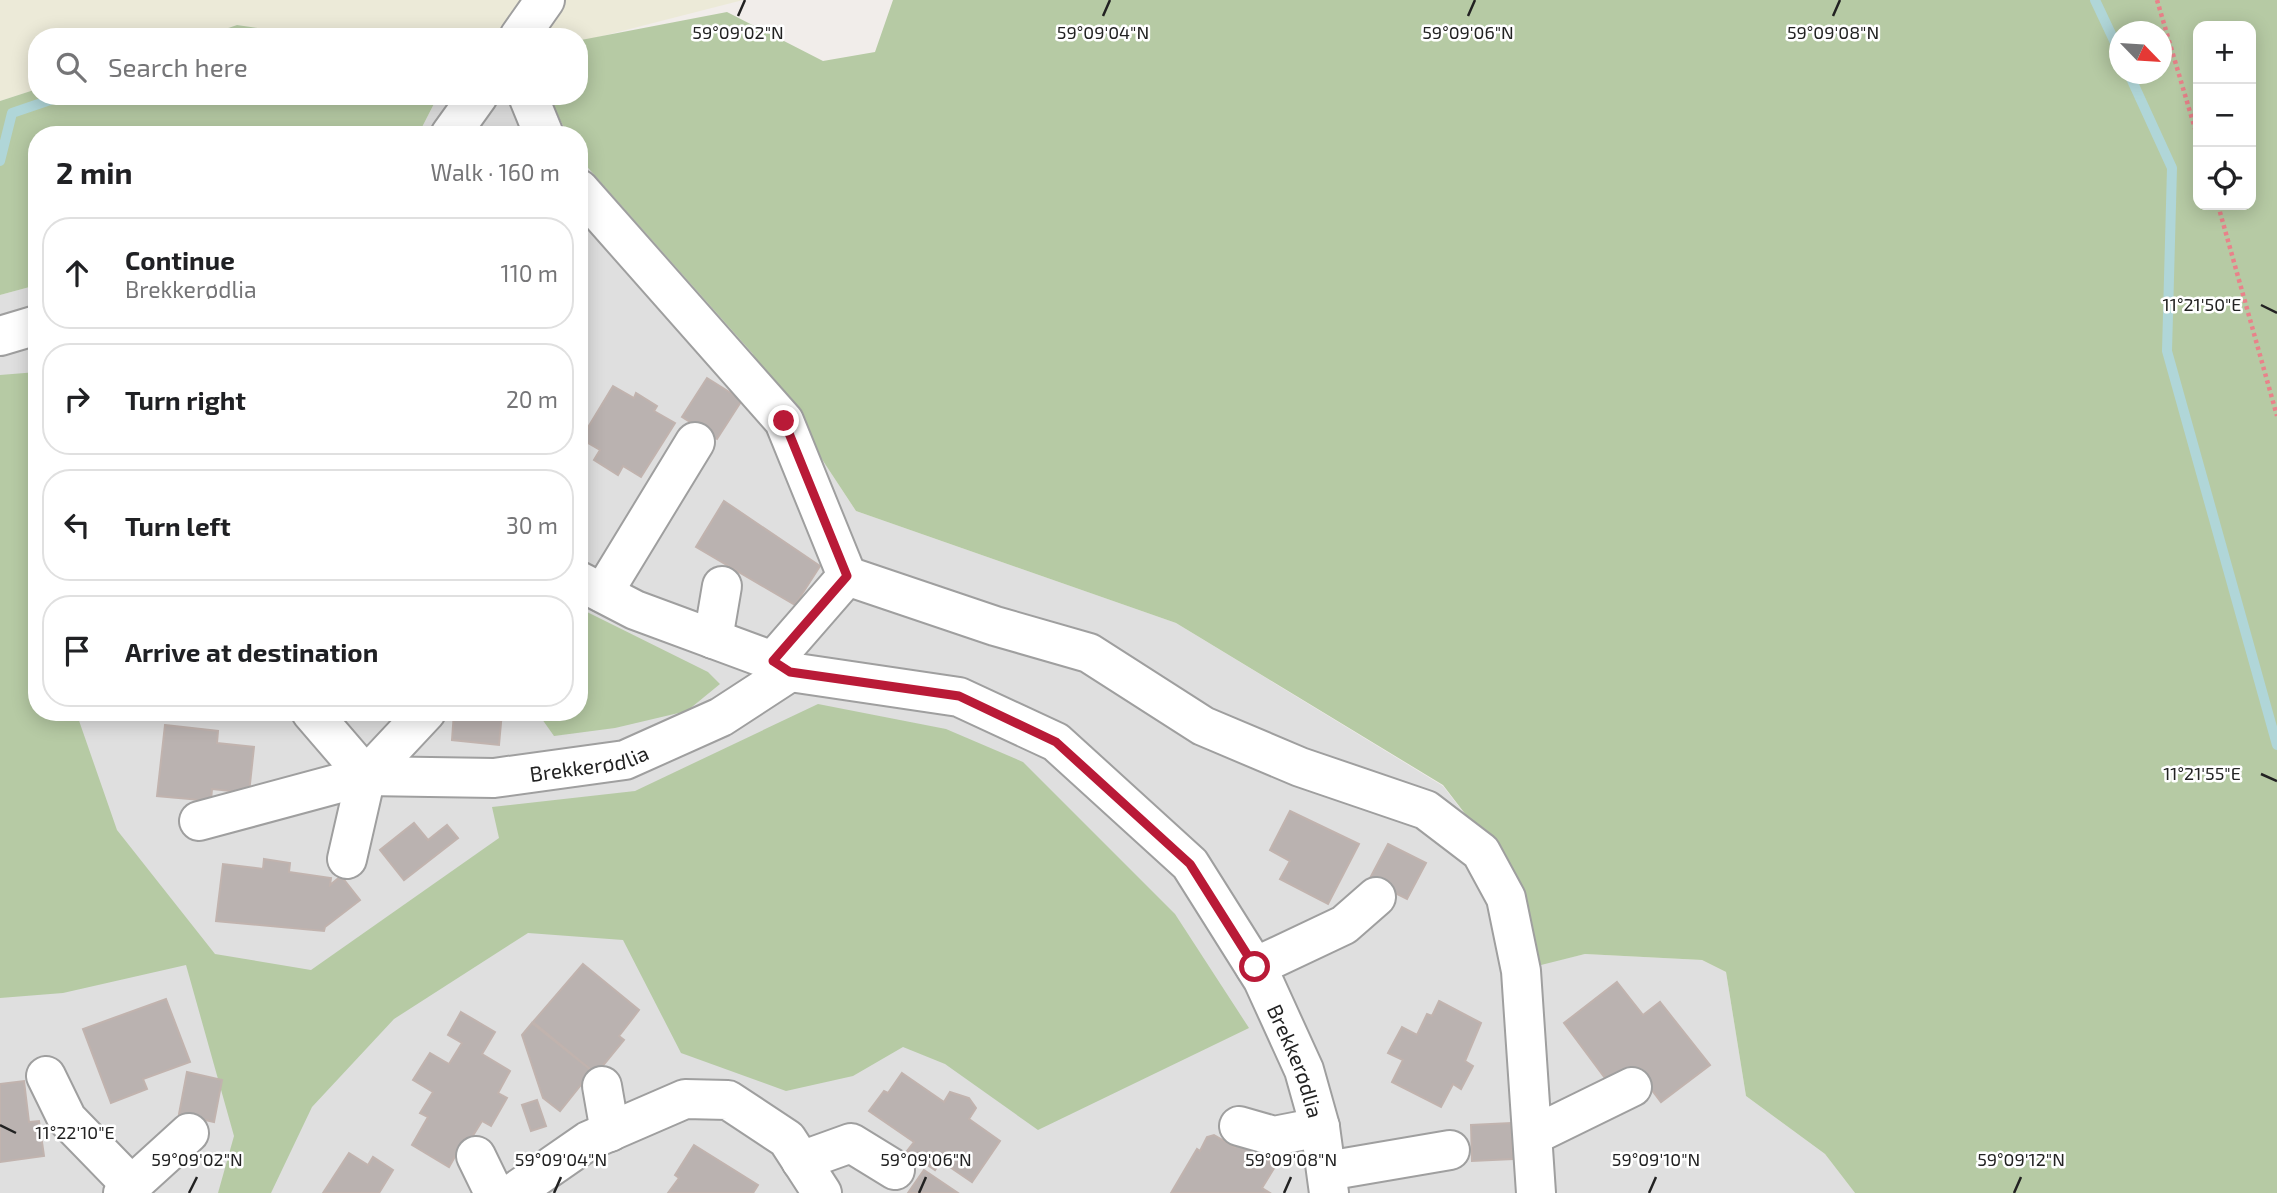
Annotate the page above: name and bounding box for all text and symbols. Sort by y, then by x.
text: 59°09'02"N [692,21,784,43]
text: 59°09'04"N [1057,21,1149,43]
text: 59°09'06"N [1422,21,1514,43]
text: 59°09'08"N [1787,21,1879,43]
north arrow [2109,21,2172,84]
map controls [2193,21,2256,210]
button: + [2193,21,2256,84]
search box [28,28,588,105]
icon: search [52,48,90,86]
text: Search here [108,51,248,82]
button: − [2193,84,2256,147]
button: locate [2193,147,2256,210]
text: 2 min [56,154,133,190]
text: Walk · 160 m [430,158,560,186]
text: Continue [125,244,235,275]
icon: ahead [58,254,96,292]
text: 110 m [501,259,558,287]
text: Brekkerødlia [125,275,257,303]
text: 11°21'50"E [2163,293,2241,315]
icon: right [58,380,96,418]
text: Turn right [125,384,246,415]
text: 20 m [506,385,558,413]
route end [768,405,799,436]
icon: left [58,506,96,544]
text: Turn left [125,510,231,541]
text: 30 m [506,511,558,539]
icon: arrive [58,632,96,670]
text: Arrive at destination [125,636,378,667]
street label: Brekkerødlia [528,739,652,785]
text: 11°21'55"E [2163,762,2241,784]
route start [1239,951,1270,982]
street label: Brekkerødlia [1263,1000,1329,1120]
text: 11°22'10"E [35,1121,115,1143]
text: 59°09'02"N [151,1148,243,1170]
text: 59°09'04"N [515,1148,607,1170]
text: 59°09'06"N [880,1148,972,1170]
text: 59°09'08"N [1245,1148,1337,1170]
text: 59°09'10"N [1612,1148,1700,1170]
text: 59°09'12"N [1977,1148,2065,1170]

